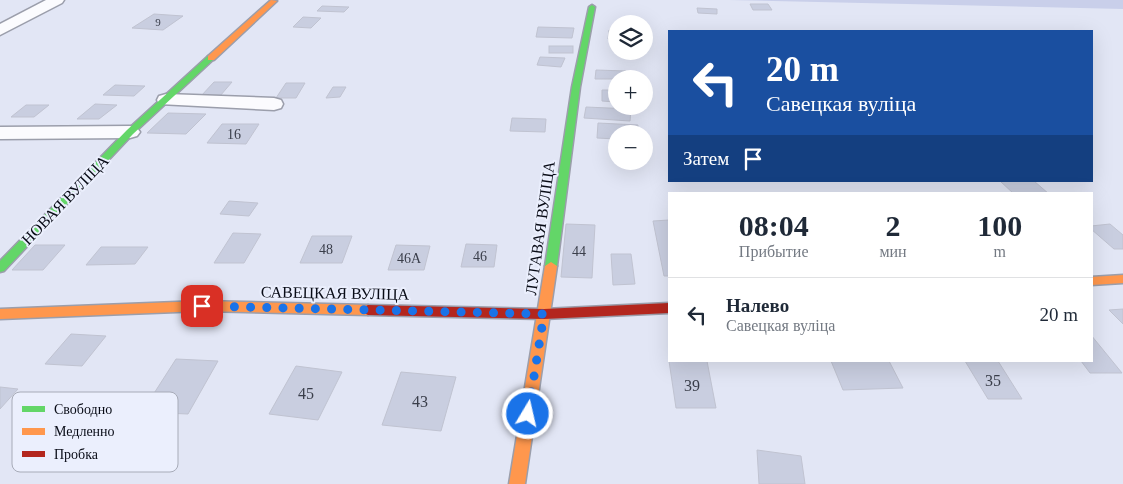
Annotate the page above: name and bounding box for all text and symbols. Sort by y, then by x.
map controls [608,15,653,170]
button: layers [608,15,653,60]
house number: 9 [155,16,161,28]
icon: left [683,50,748,115]
text: 20 m [766,50,839,89]
button: + [608,70,653,115]
text: Савецкая вуліца [766,91,916,116]
button: − [608,125,653,170]
house number: 16 [227,127,241,142]
icon: arrive [739,145,767,173]
text: Затем [683,148,729,169]
street label: НОВАЯ ВУЛІЦА [18,152,113,249]
street label: ЛУГАВАЯ ВУЛІЦА [522,159,559,296]
text: 08:04 [739,209,809,242]
text: 2 [886,209,901,242]
text: 100 [977,209,1022,242]
house number: 48 [319,242,333,257]
text: Прибытие [739,243,809,260]
text: мин [879,243,907,260]
text: m [994,243,1006,260]
house number: 44 [572,244,586,259]
house number: 46 [473,249,487,264]
house number: 46А [397,251,422,266]
street label: САВЕЦКАЯ ВУЛІЦА [261,283,410,304]
pin [181,285,223,327]
icon: arrive [188,292,216,320]
text: Налево [726,295,789,316]
icon: left [683,301,711,329]
text: 20 m [1039,304,1078,325]
text: Савецкая вуліца [726,317,835,334]
house number: 35 [985,372,1001,389]
house number: 39 [684,377,700,394]
house number: 45 [298,385,314,402]
position arrow [501,387,553,439]
legend [12,392,178,472]
house number: 43 [412,393,428,410]
text: Свободно [54,402,112,417]
text: Медленно [54,424,115,439]
text: Пробка [54,447,99,462]

